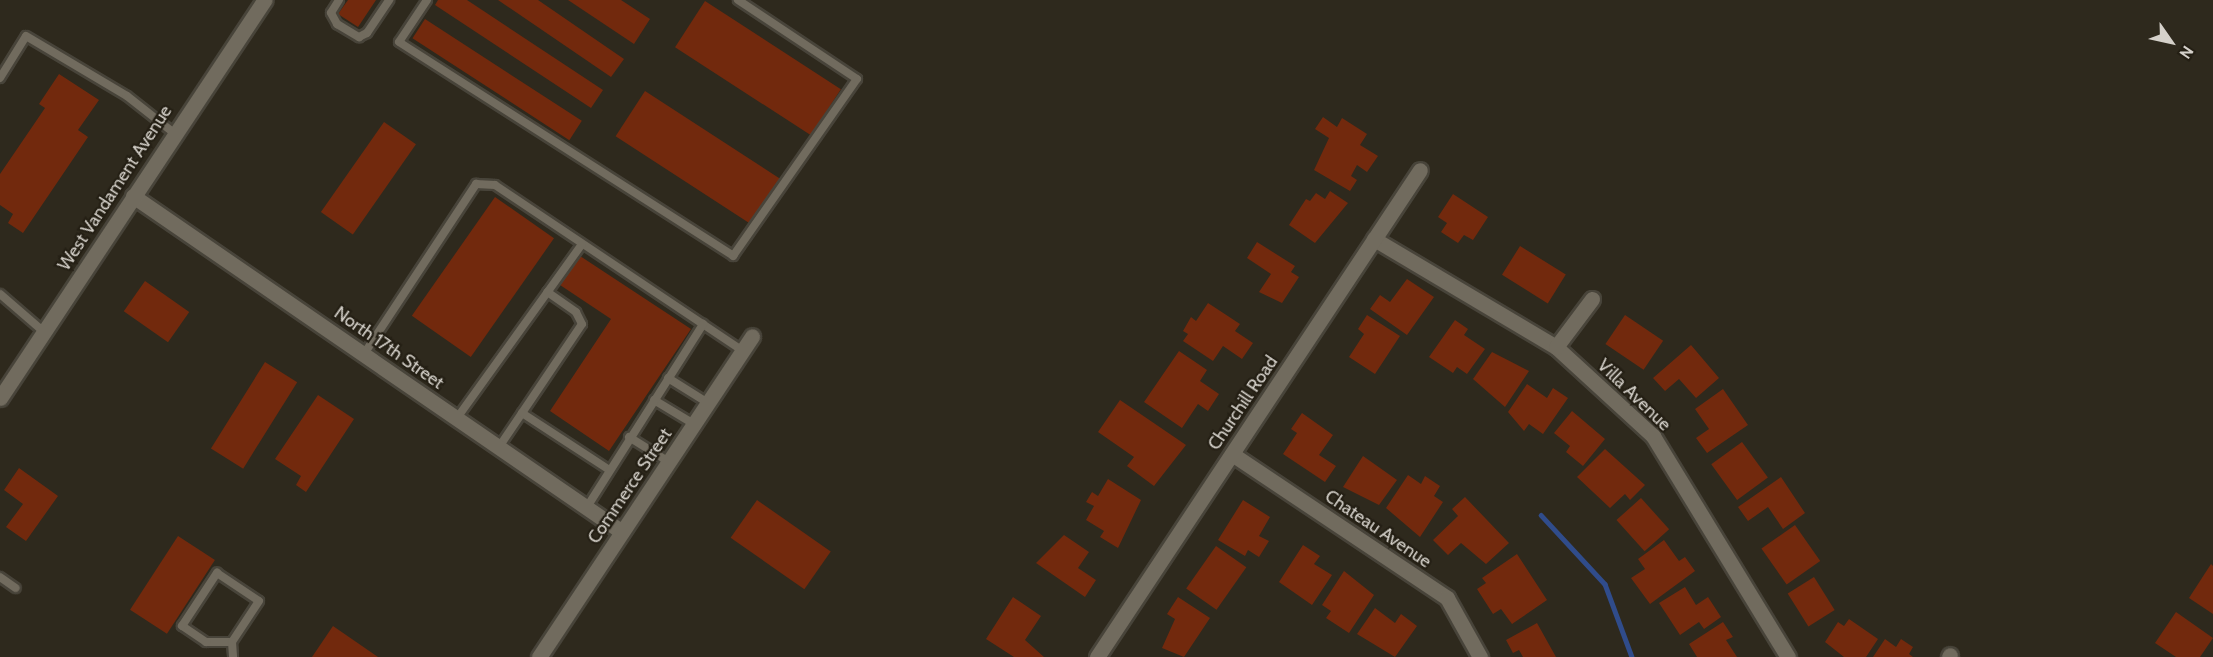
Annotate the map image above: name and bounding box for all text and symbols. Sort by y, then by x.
north arrow [2141,12,2201,72]
text: N [2175,42,2197,62]
street label: West Vandament Avenue [53,101,177,275]
street label: North 17th Street [330,302,448,394]
street label: Churchill Road [1204,352,1282,454]
street label: Villa Avenue [1593,355,1675,435]
street label: Commerce Street [583,424,677,548]
street label: Chateau Avenue [1321,485,1435,573]

